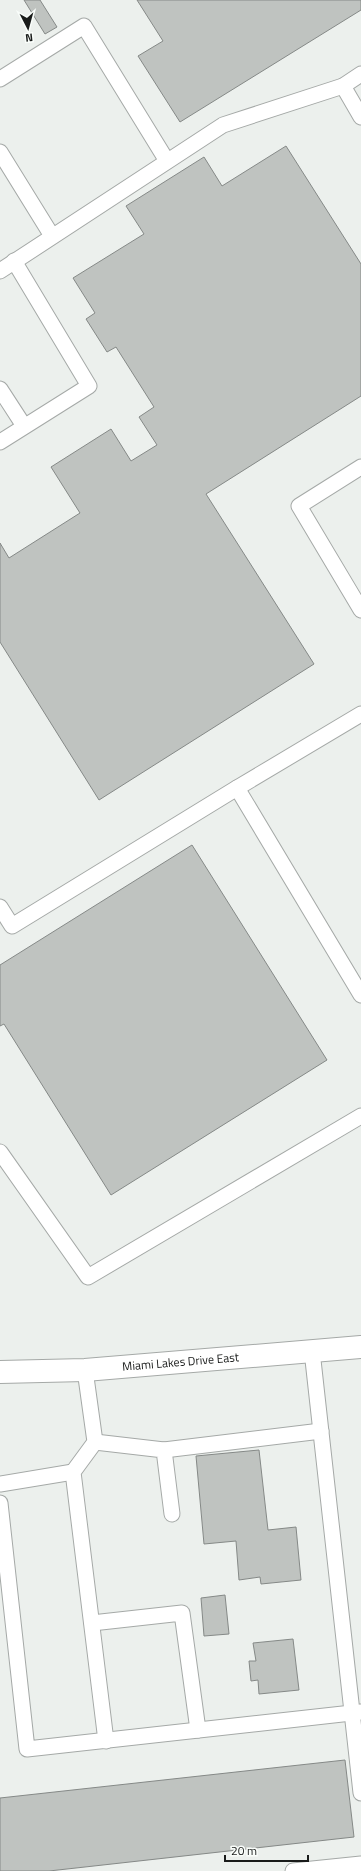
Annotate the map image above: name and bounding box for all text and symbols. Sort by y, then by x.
north arrow [8,8,48,48]
text: N [24,30,34,46]
street label: Miami Lakes Drive East [121,1347,241,1376]
scale bar [225,1837,308,1863]
text: 20 m [231,1841,257,1860]

